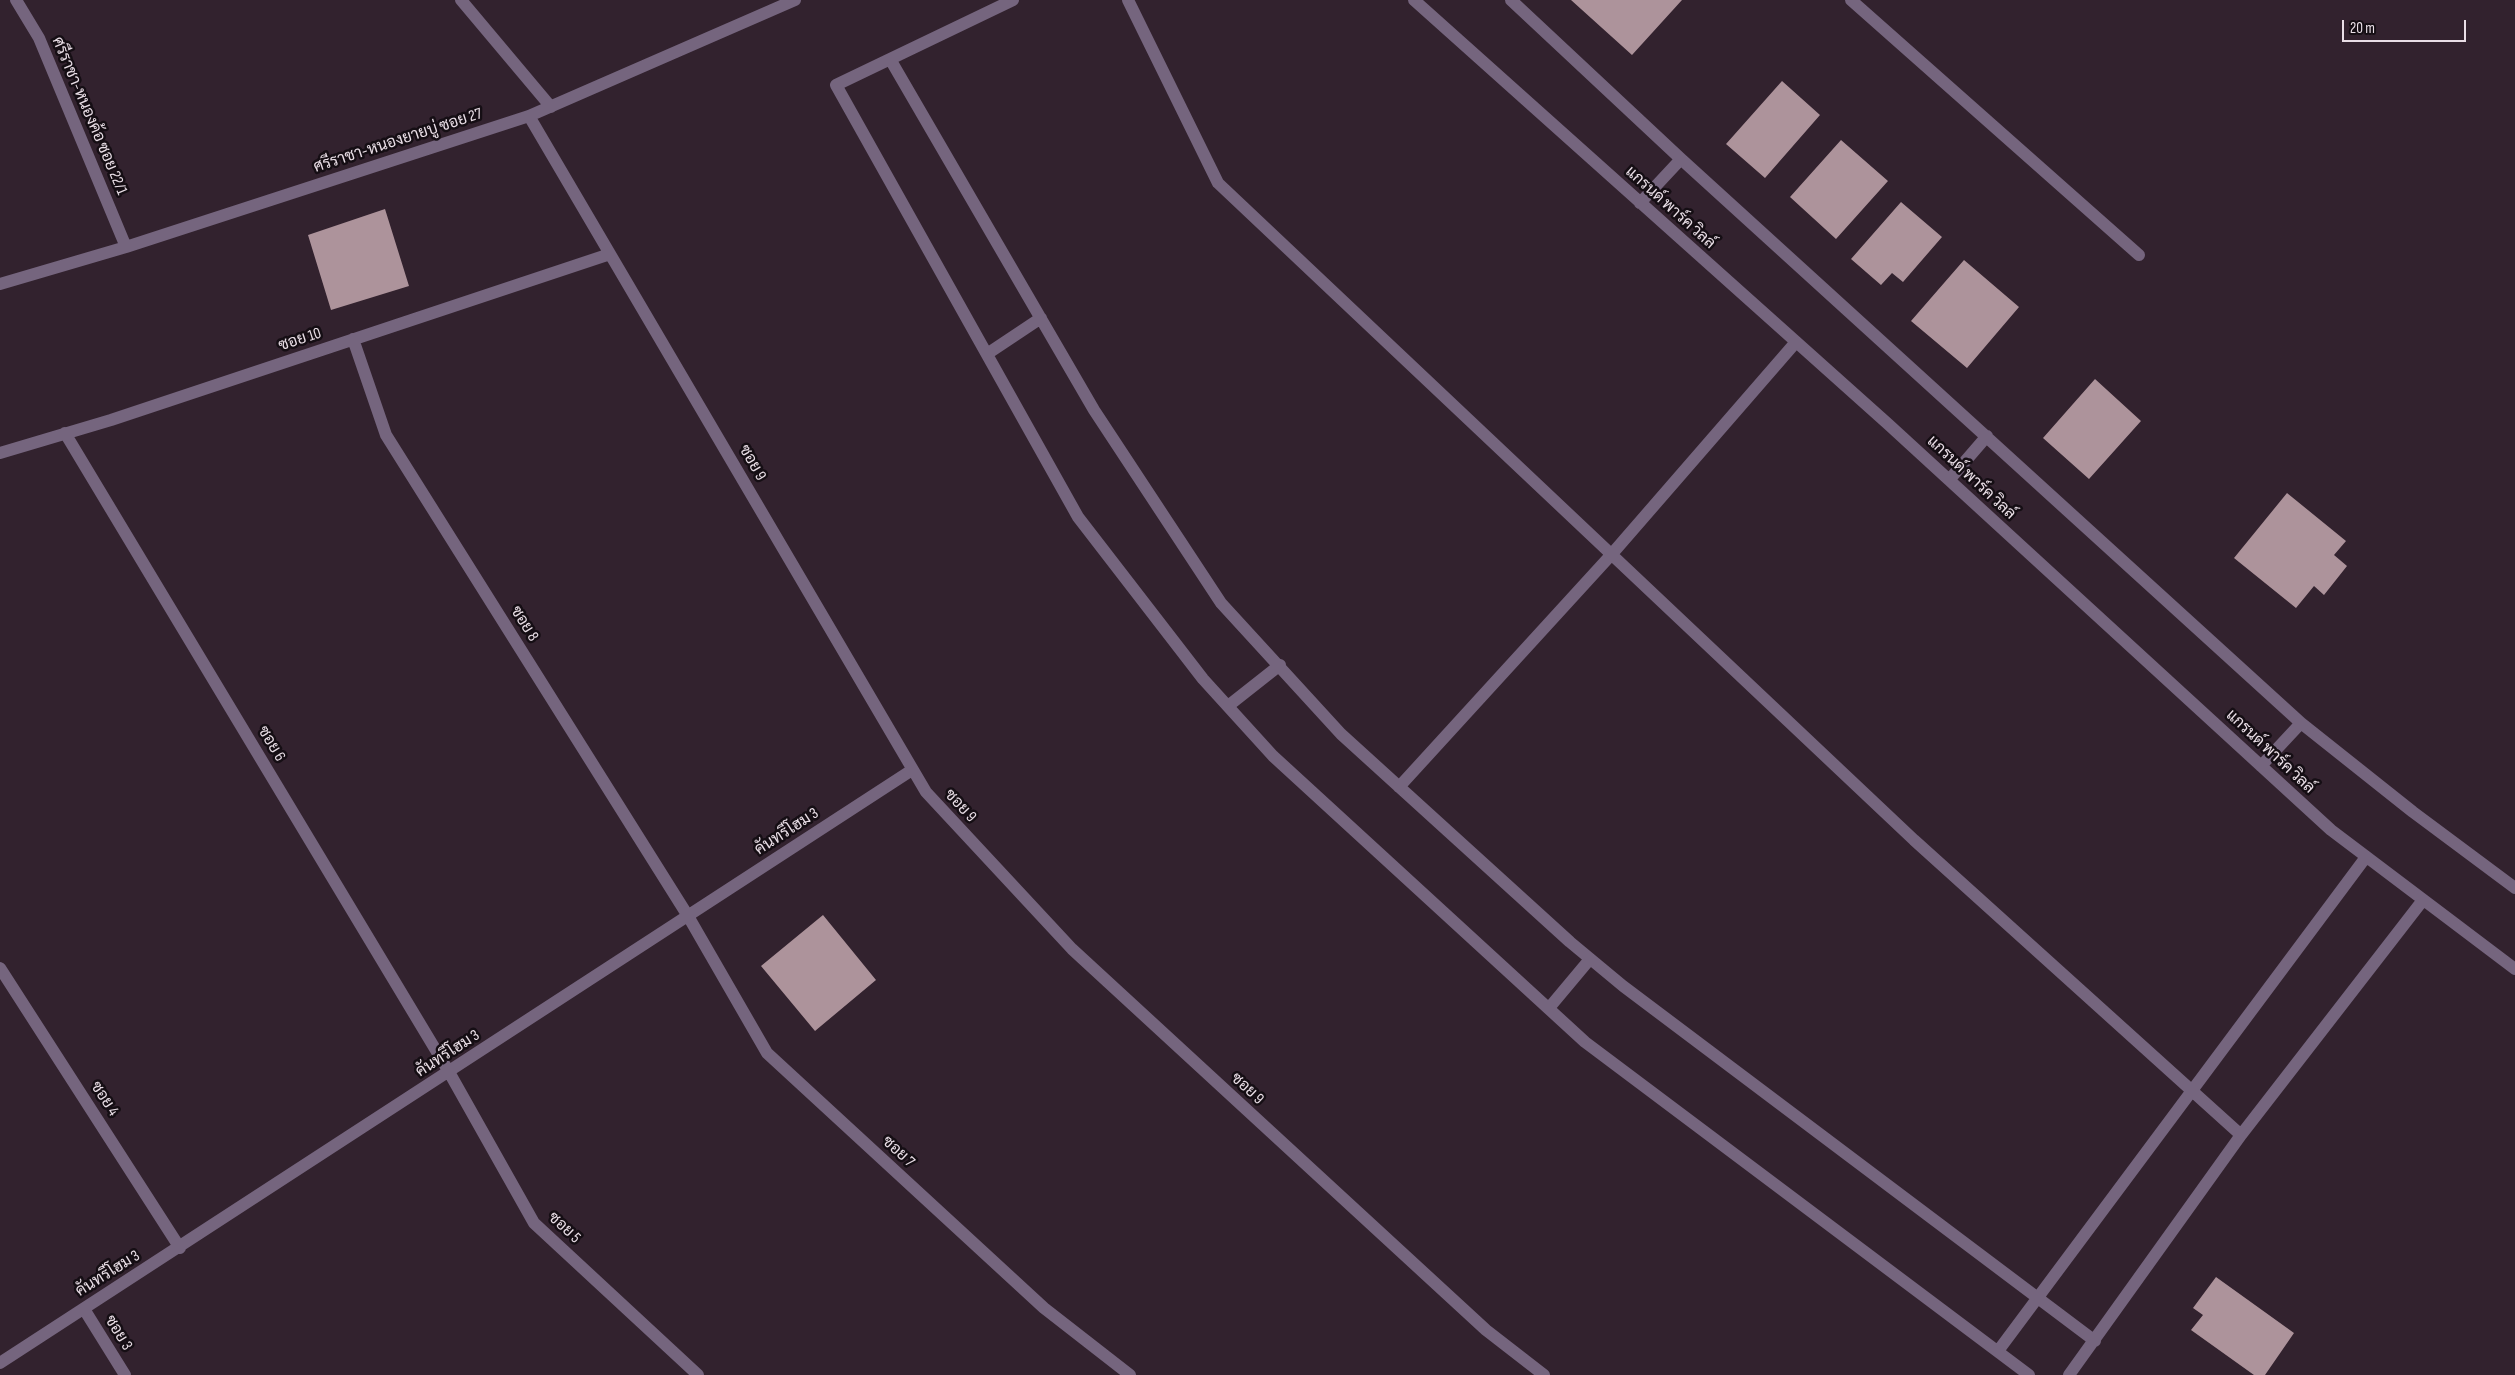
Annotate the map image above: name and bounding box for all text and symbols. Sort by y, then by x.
scale bar [2345,10,2469,42]
text: 20 m [2350,19,2375,38]
street label: ศรีราชา-หนองค้อ ซอย 22/1 [47,34,131,198]
street label: ศรีราชา-หนองยายบู่ ซอย 27 [311,105,485,177]
street label: แกรนด์ พาร์ค วิลล์ [1621,163,1719,253]
street label: ซอย 10 [276,324,324,356]
street label: แกรนด์ พาร์ค วิลล์ [1923,432,2019,524]
street label: ซอย 9 [734,442,770,484]
street label: ซอย 8 [506,603,542,645]
street label: แกรนด์ พาร์ค วิลล์ [2222,706,2318,798]
street label: ซอย 6 [253,723,289,765]
street label: ซอย 9 [940,786,980,826]
street label: คันทรีโฮม 3 [751,804,823,860]
street label: คันทรีโฮม 3 [412,1026,484,1082]
street label: ซอย 9 [1227,1069,1267,1109]
street label: ซอย 4 [86,1078,122,1120]
street label: ซอย 7 [878,1132,918,1172]
street label: ซอย 5 [544,1208,584,1248]
street label: คันทรีโฮม 3 [72,1247,144,1301]
street label: ซอย 3 [100,1312,136,1354]

